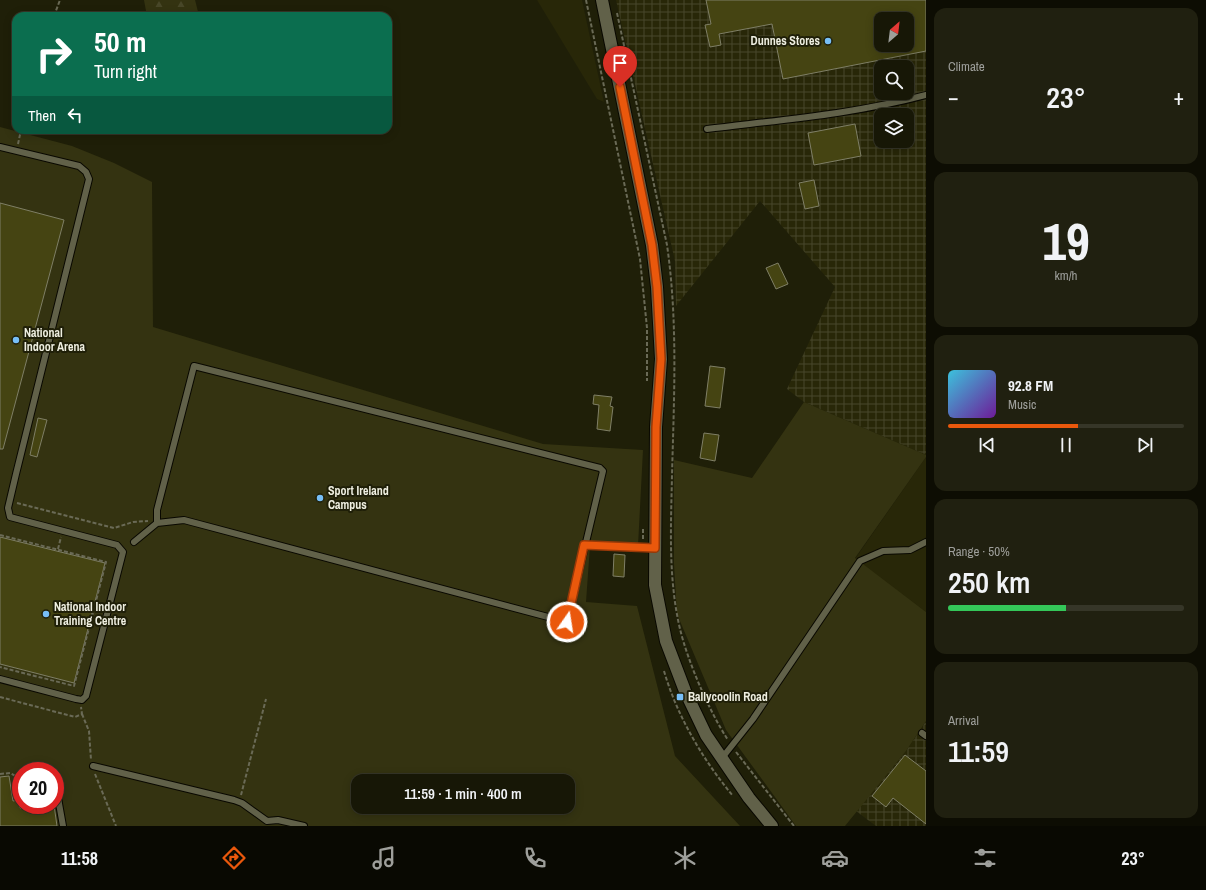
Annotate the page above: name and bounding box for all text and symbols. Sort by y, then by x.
north arrow [874,12,914,52]
map controls [874,12,914,148]
text: 50 m [94,23,146,61]
icon: right [28,28,80,80]
place label: Dunnes Stores [751,33,821,49]
marker: Dunnes Stores [823,36,833,46]
pin [603,46,637,87]
icon: arrive [609,52,631,74]
text: Climate [948,58,985,75]
text: Turn right [94,59,157,84]
button: search [874,60,914,100]
text: 23° [1046,77,1086,117]
text: − [948,82,959,112]
text: + [1173,82,1184,112]
icon: left [64,104,86,126]
text: Then [28,105,56,126]
button: layers [874,108,914,148]
text: 19 [1042,206,1090,276]
text: km/h [1054,267,1078,284]
place label: National Indoor Arena [24,325,85,355]
marker: National Indoor Arena [11,335,21,345]
text: 92.8 FM [1008,375,1053,396]
text: Music [1008,396,1036,413]
icon: previous [976,434,998,456]
icon: pause [1055,434,1077,456]
icon: next [1134,434,1156,456]
place label: Sport Ireland Campus [328,483,389,513]
marker: Sport Ireland Campus [315,493,325,503]
text: Range · 50% [948,543,1010,560]
text: 250 km [948,562,1030,602]
place label: National Indoor Training Centre [54,599,127,629]
position arrow [546,601,588,643]
marker: National Indoor Training Centre [41,609,51,619]
place label: Ballycoolin Road [688,689,768,705]
marker: Ballycoolin Road [675,692,685,702]
text: Arrival [948,712,979,729]
text: 11:59 [948,731,1009,771]
speed limit sign: 20 [12,762,64,814]
text: 11:59 · 1 min · 400 m [404,783,522,804]
icon: directions [220,844,248,872]
icon: music [370,844,398,872]
icon: phone [521,844,549,872]
icon: climate [671,844,699,872]
icon: car [821,844,849,872]
icon: filters [971,844,999,872]
text: 11:58 [61,846,98,871]
text: 23° [1121,846,1145,871]

